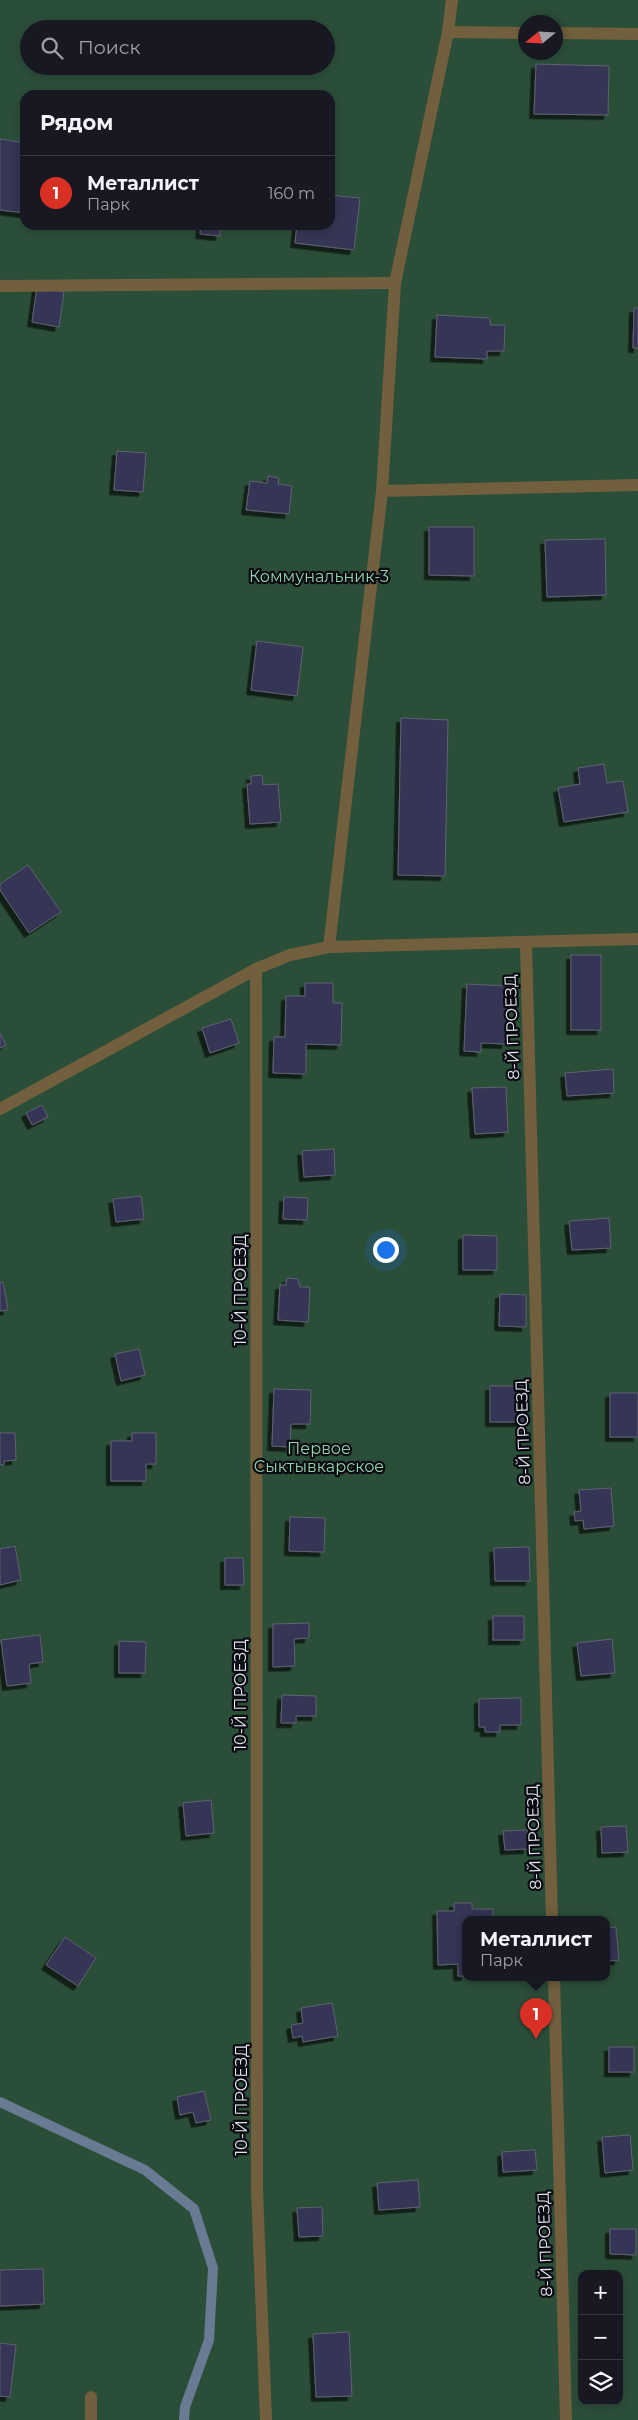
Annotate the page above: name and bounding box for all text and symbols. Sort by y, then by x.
north arrow [518,15,563,60]
search box [20,20,335,75]
icon: search [38,34,66,62]
text: Поиск [78,36,141,59]
text: Рядом [40,110,113,135]
text: Металлист [87,172,199,195]
text: 1 [53,184,59,203]
text: 160 m [268,184,315,203]
text: Парк [87,195,130,214]
park label: Коммунальник-3 [249,567,389,586]
street label: 8-Й ПРОЕЗД [501,974,523,1080]
street label: 10-Й ПРОЕЗД [231,1234,250,1346]
your location [373,1237,399,1263]
street label: 8-Й ПРОЕЗД [512,1379,534,1485]
park label: Первое Сыктывкарское [254,1439,384,1476]
street label: 10-Й ПРОЕЗД [231,1639,250,1751]
street label: 8-Й ПРОЕЗД [523,1784,545,1890]
popup [462,1916,610,1981]
text: Металлист [480,1928,592,1951]
text: Парк [480,1951,523,1970]
pin: 1 [520,1998,552,2039]
street label: 10-Й ПРОЕЗД [232,2044,251,2156]
street label: 8-Й ПРОЕЗД [534,2191,556,2297]
map controls [578,2270,623,2405]
button: + [578,2270,623,2315]
button: − [578,2315,623,2360]
button: layers [578,2360,623,2405]

